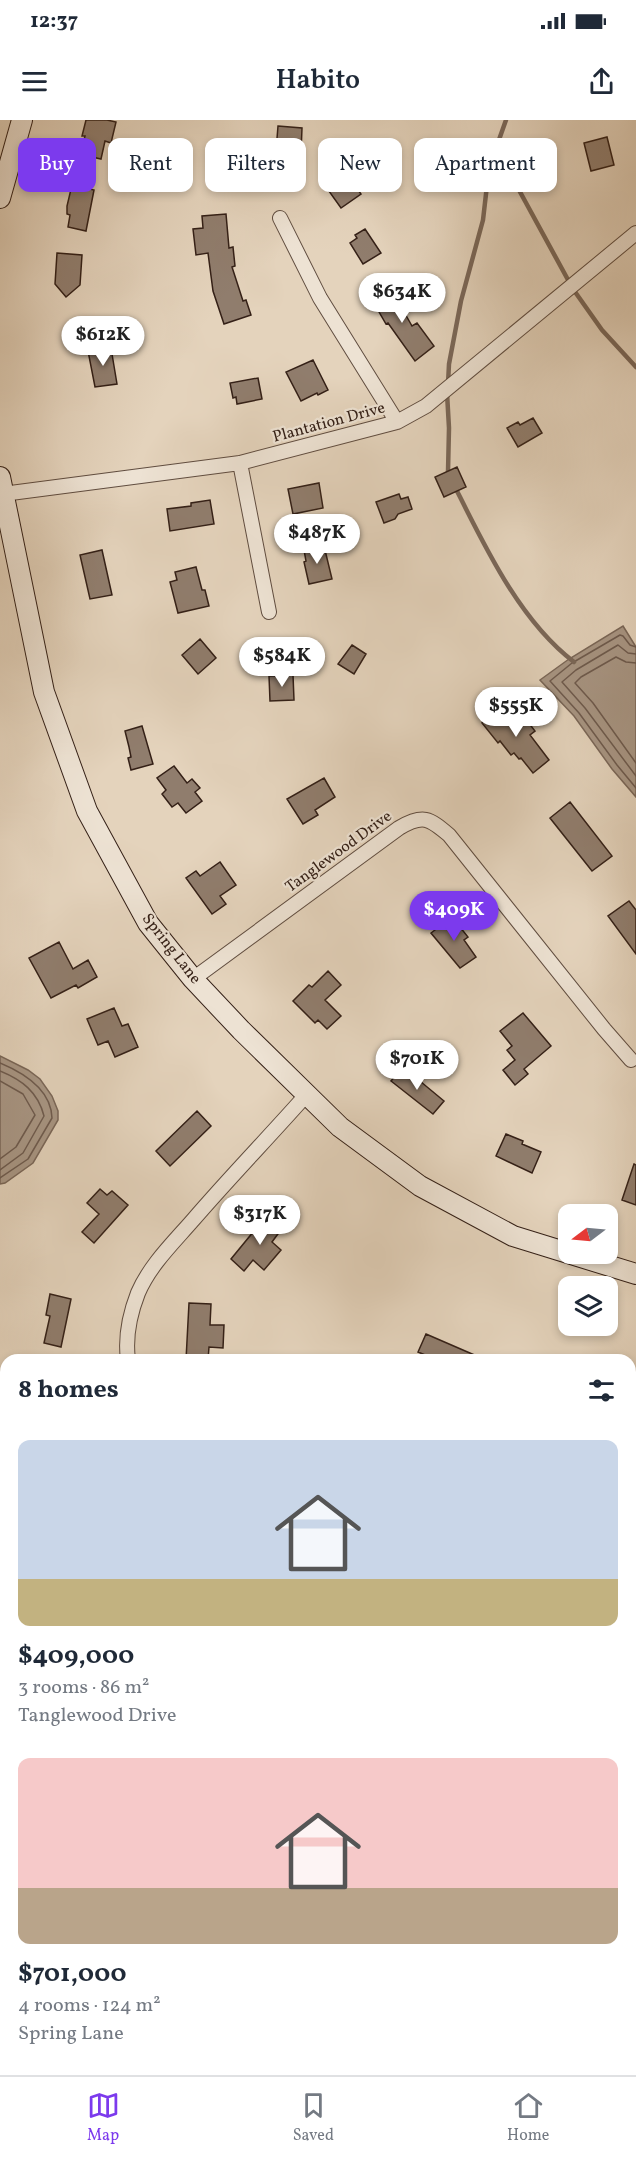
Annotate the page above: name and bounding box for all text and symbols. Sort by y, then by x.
text: 12:37 [30,6,78,37]
text: Habito [276,62,360,100]
icon: menu [18,65,51,98]
icon: share [585,65,618,98]
chip: Buy [18,138,96,192]
chip: Rent [108,138,193,192]
chip: Filters [205,138,306,192]
chip: New [318,138,402,192]
chip: Apartment [414,138,557,192]
pin: $634K [360,273,444,324]
text: $634K [373,278,431,306]
pin: $612K [61,316,145,367]
text: $612K [75,321,131,349]
street label: Plantation Drive [270,397,388,449]
pin: $487K [275,514,359,565]
text: $487K [288,519,346,547]
pin: $584K [240,637,324,688]
text: $584K [253,642,311,670]
pin: $555K [474,687,558,738]
text: $555K [489,692,543,720]
street label: Tanglewood Drive [281,806,397,898]
pin: $409K [412,891,496,942]
text: $409K [424,896,484,924]
street label: Spring Lane [136,909,206,989]
pin: $701K [375,1040,459,1091]
text: $701K [390,1045,444,1073]
pin: $317K [218,1195,302,1246]
text: $317K [233,1200,287,1228]
north arrow [558,1204,618,1264]
map controls [558,1204,618,1336]
button: layers [558,1276,618,1336]
text: 8 homes [18,1372,119,1408]
icon: filters [585,1374,618,1407]
icon: home [264,1479,372,1587]
text: $409,000 [18,1638,134,1674]
text: 3 rooms · 86 m² [18,1674,149,1702]
text: Tanglewood Drive [18,1702,177,1730]
icon: home [264,1797,372,1905]
text: $701,000 [18,1956,127,1992]
text: 4 rooms · 124 m² [18,1992,161,2020]
text: Spring Lane [18,2020,124,2048]
tab: Map [87,2089,120,2147]
tab: Saved [293,2089,334,2147]
tab: Home [507,2089,549,2147]

